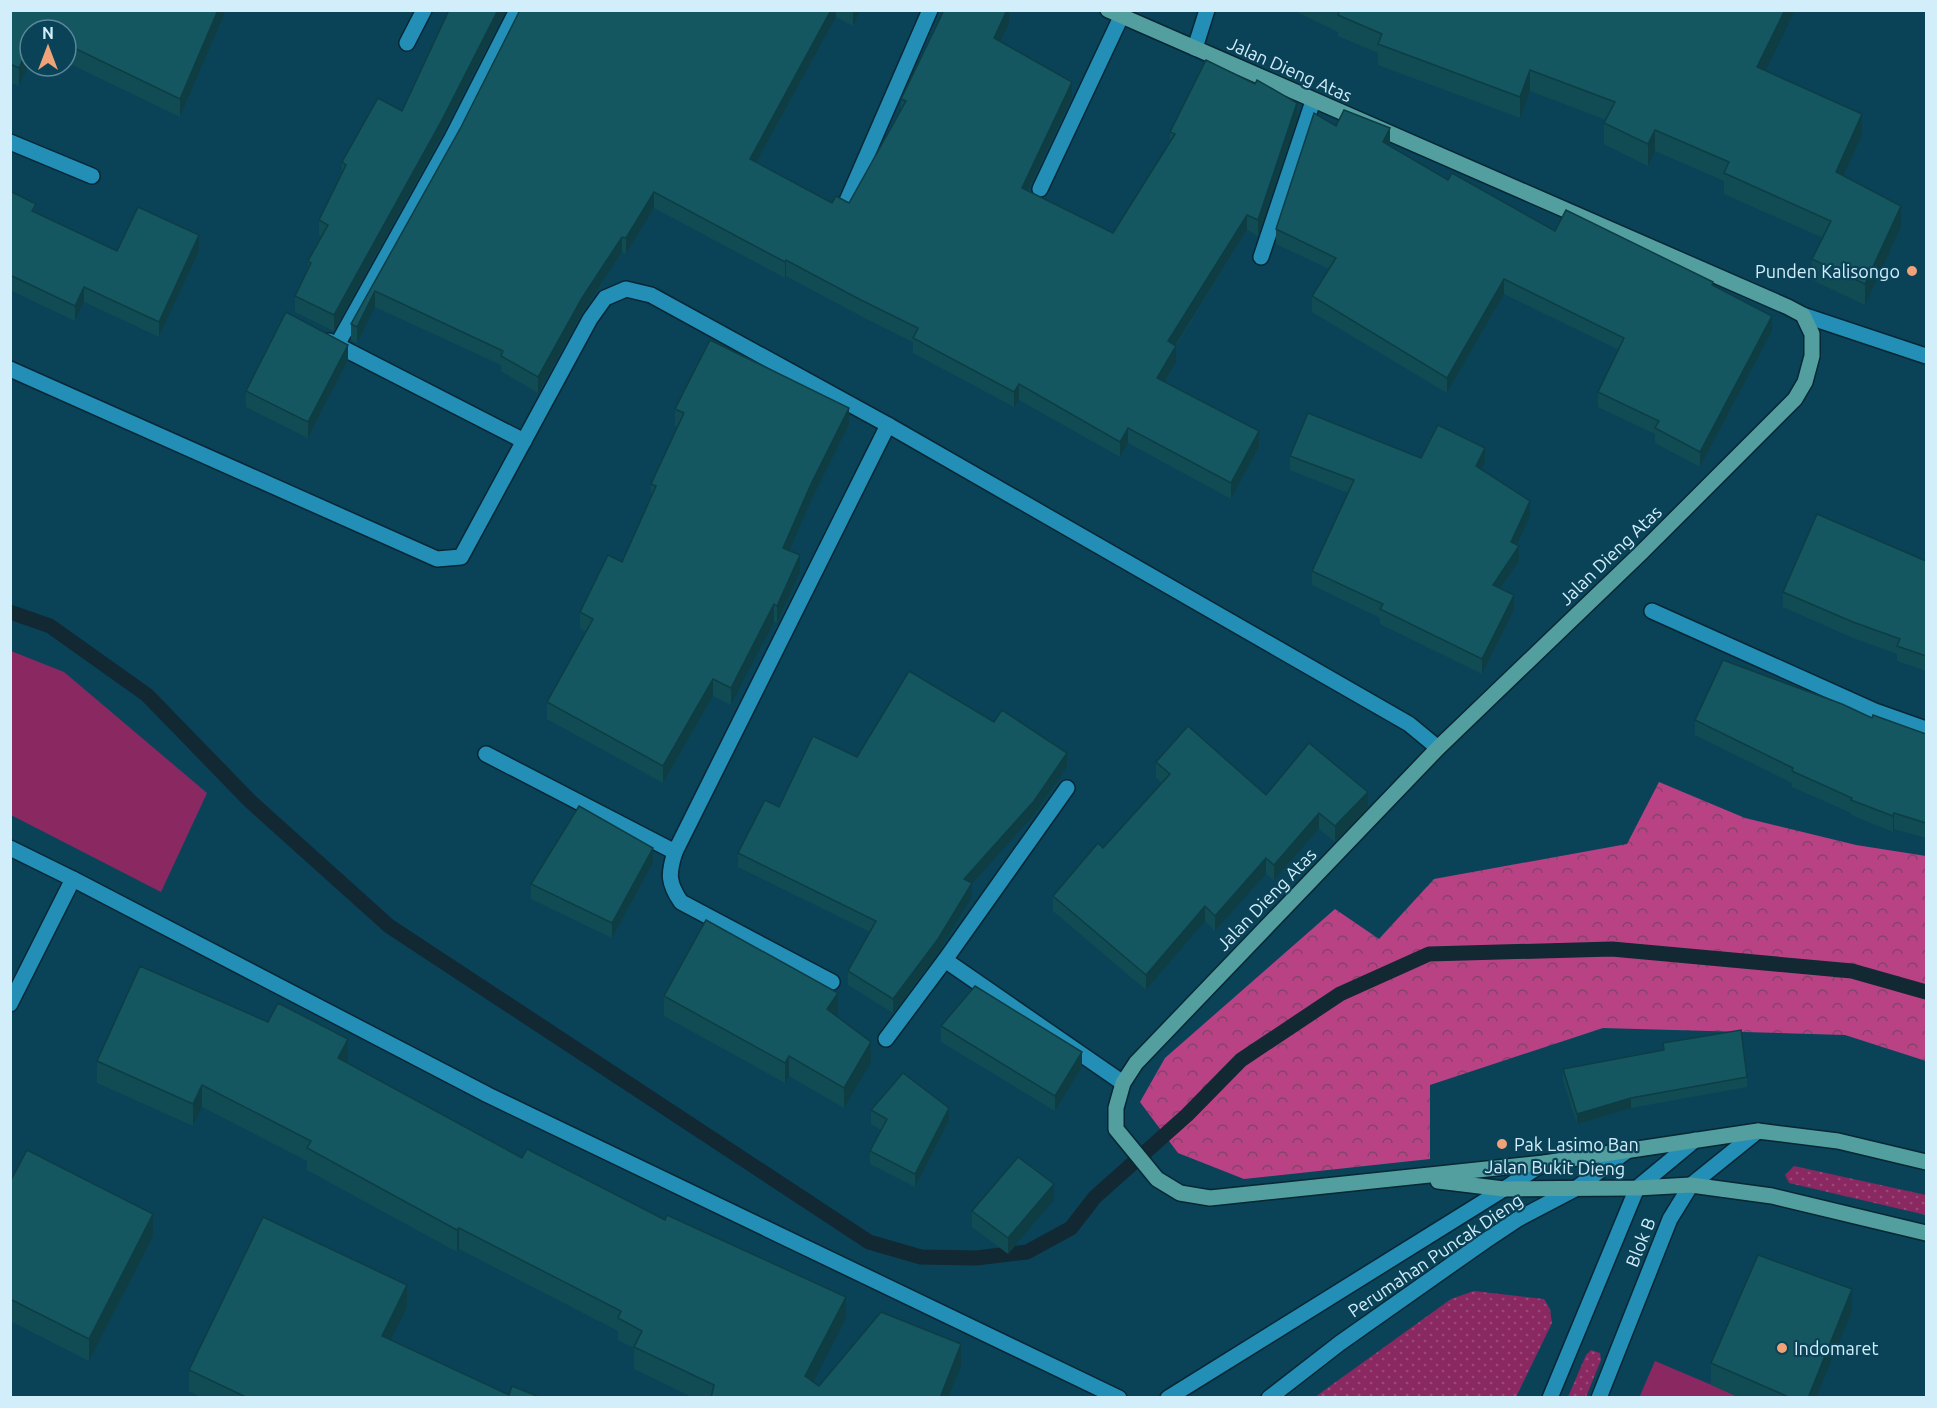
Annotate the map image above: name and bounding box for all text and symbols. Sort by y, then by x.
north arrow [18,18,78,78]
text: N [42,24,54,42]
street label: Jalan Dieng Atas [1225,33,1355,105]
place label: Punden Kalisongo [1755,261,1900,281]
marker: Punden Kalisongo [1905,264,1919,278]
street label: Jalan Dieng Atas [1555,501,1665,609]
street label: Jalan Dieng Atas [1212,844,1320,954]
place label: Pak Lasimo Ban [1514,1134,1639,1154]
marker: Pak Lasimo Ban [1495,1137,1509,1151]
street label: Jalan Bukit Dieng [1485,1156,1625,1178]
street label: Perumahan Puncak Dieng [1344,1189,1526,1321]
street label: Blok B [1621,1214,1659,1270]
place label: Indomaret [1794,1338,1879,1358]
marker: Indomaret [1775,1341,1789,1355]

